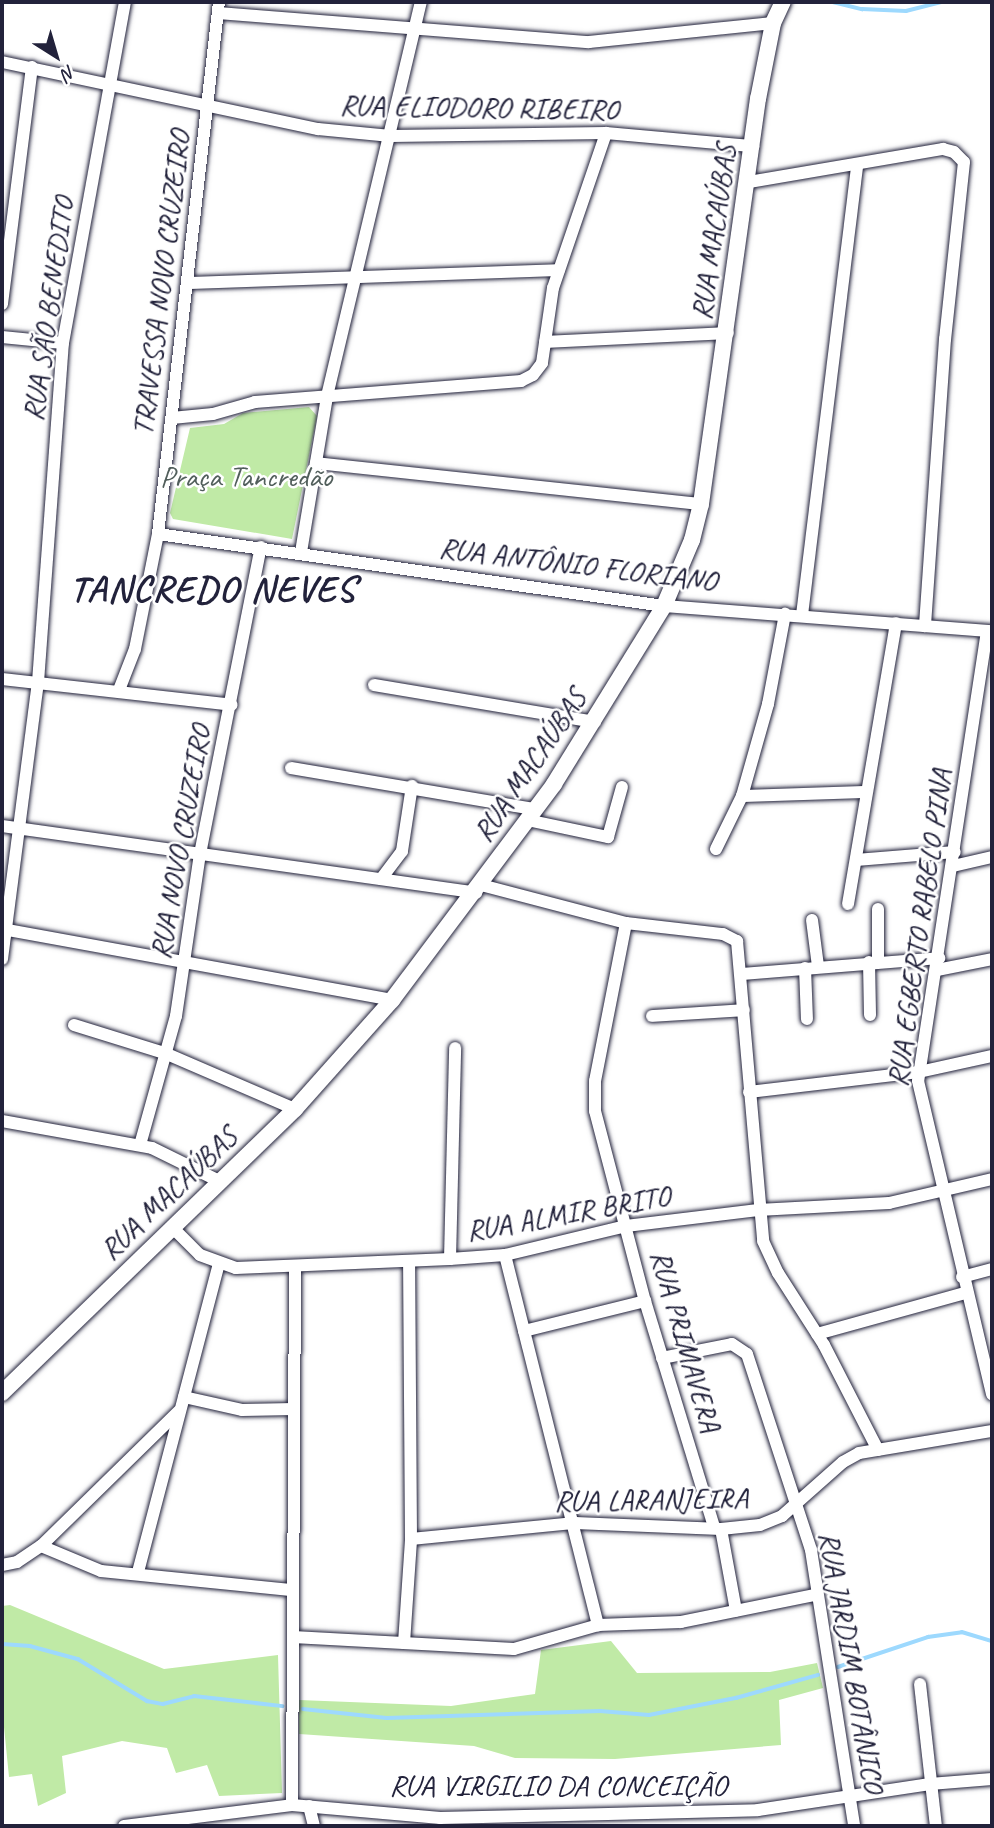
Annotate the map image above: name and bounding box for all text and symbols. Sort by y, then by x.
north arrow [21,21,91,91]
text: N [57,60,81,86]
street label: RUA ELIODORO RIBEIRO [341,87,617,127]
street label: TRAVESSA NOVO CRUZEIRO [124,127,198,439]
street label: RUA MACAÚBAS [683,142,743,322]
street label: RUA SÃO BENEDITO [14,194,82,424]
park label: Praça Tancredão [160,458,332,494]
street label: RUA ANTÔNIO FLORIANO [436,529,720,599]
district label: TANCREDO NEVES [71,567,355,611]
street label: RUA MACAÚBAS [465,682,593,848]
street label: RUA NOVO CRUZEIRO [142,722,218,962]
street label: RUA EGBERTO RABELO PINA [879,769,959,1087]
street label: RUA MACAÚBAS [92,1119,244,1267]
street label: RUA ALMIR BRITO [463,1177,673,1249]
street label: RUA PRIMAVERA [643,1245,729,1437]
street label: RUA LARANJEIRA [554,1479,748,1519]
street label: RUA JARDIM BOTÂNICO [811,1528,893,1796]
street label: RUA VIRGILIO DA CONCEIÇÃO [389,1767,727,1803]

